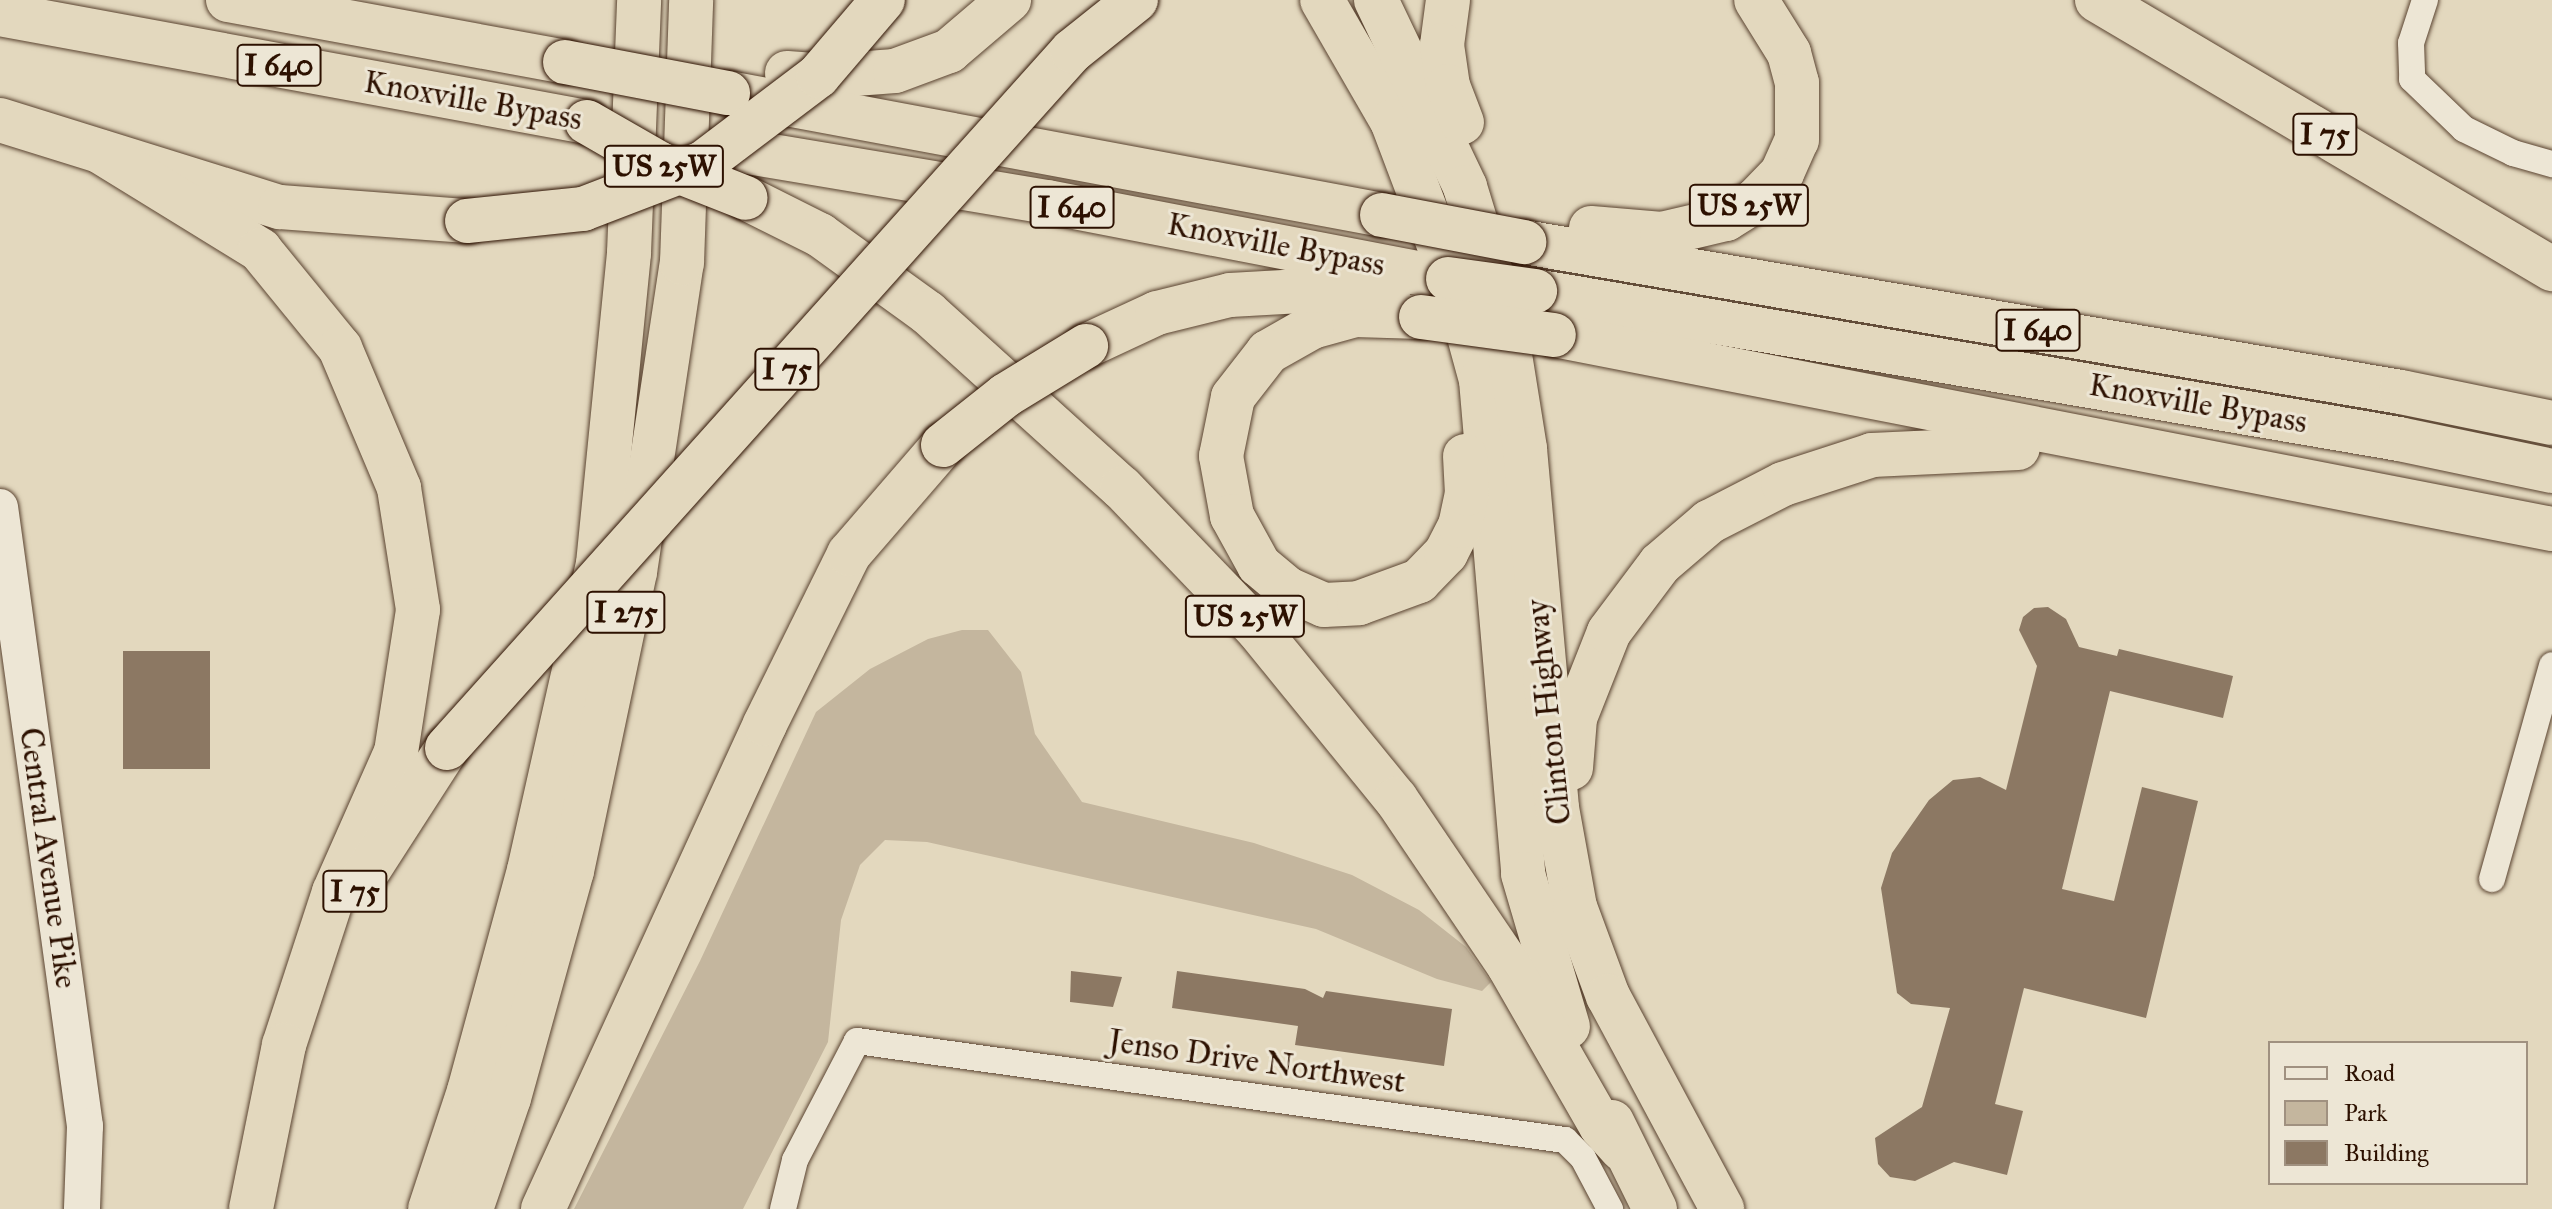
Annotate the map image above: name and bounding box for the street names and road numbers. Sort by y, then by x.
road number: I 640 [235,39,323,91]
street label: Knoxville Bypass [361,63,585,139]
road number: I 75 [2291,108,2359,160]
road number: US 25W [602,140,726,192]
road number: US 25W [1687,179,1811,231]
road number: I 640 [1028,181,1116,233]
street label: Knoxville Bypass [1164,205,1388,285]
road number: I 640 [1994,304,2082,356]
road number: I 75 [753,343,821,395]
street label: Knoxville Bypass [2086,366,2310,442]
road number: I 275 [586,586,666,638]
road number: US 25W [1183,590,1307,642]
street label: Clinton Highway [1518,598,1580,826]
street label: Central Avenue Pike [11,725,85,991]
road number: I 75 [321,865,389,917]
street label: Jenso Drive Northwest [1106,1022,1408,1102]

